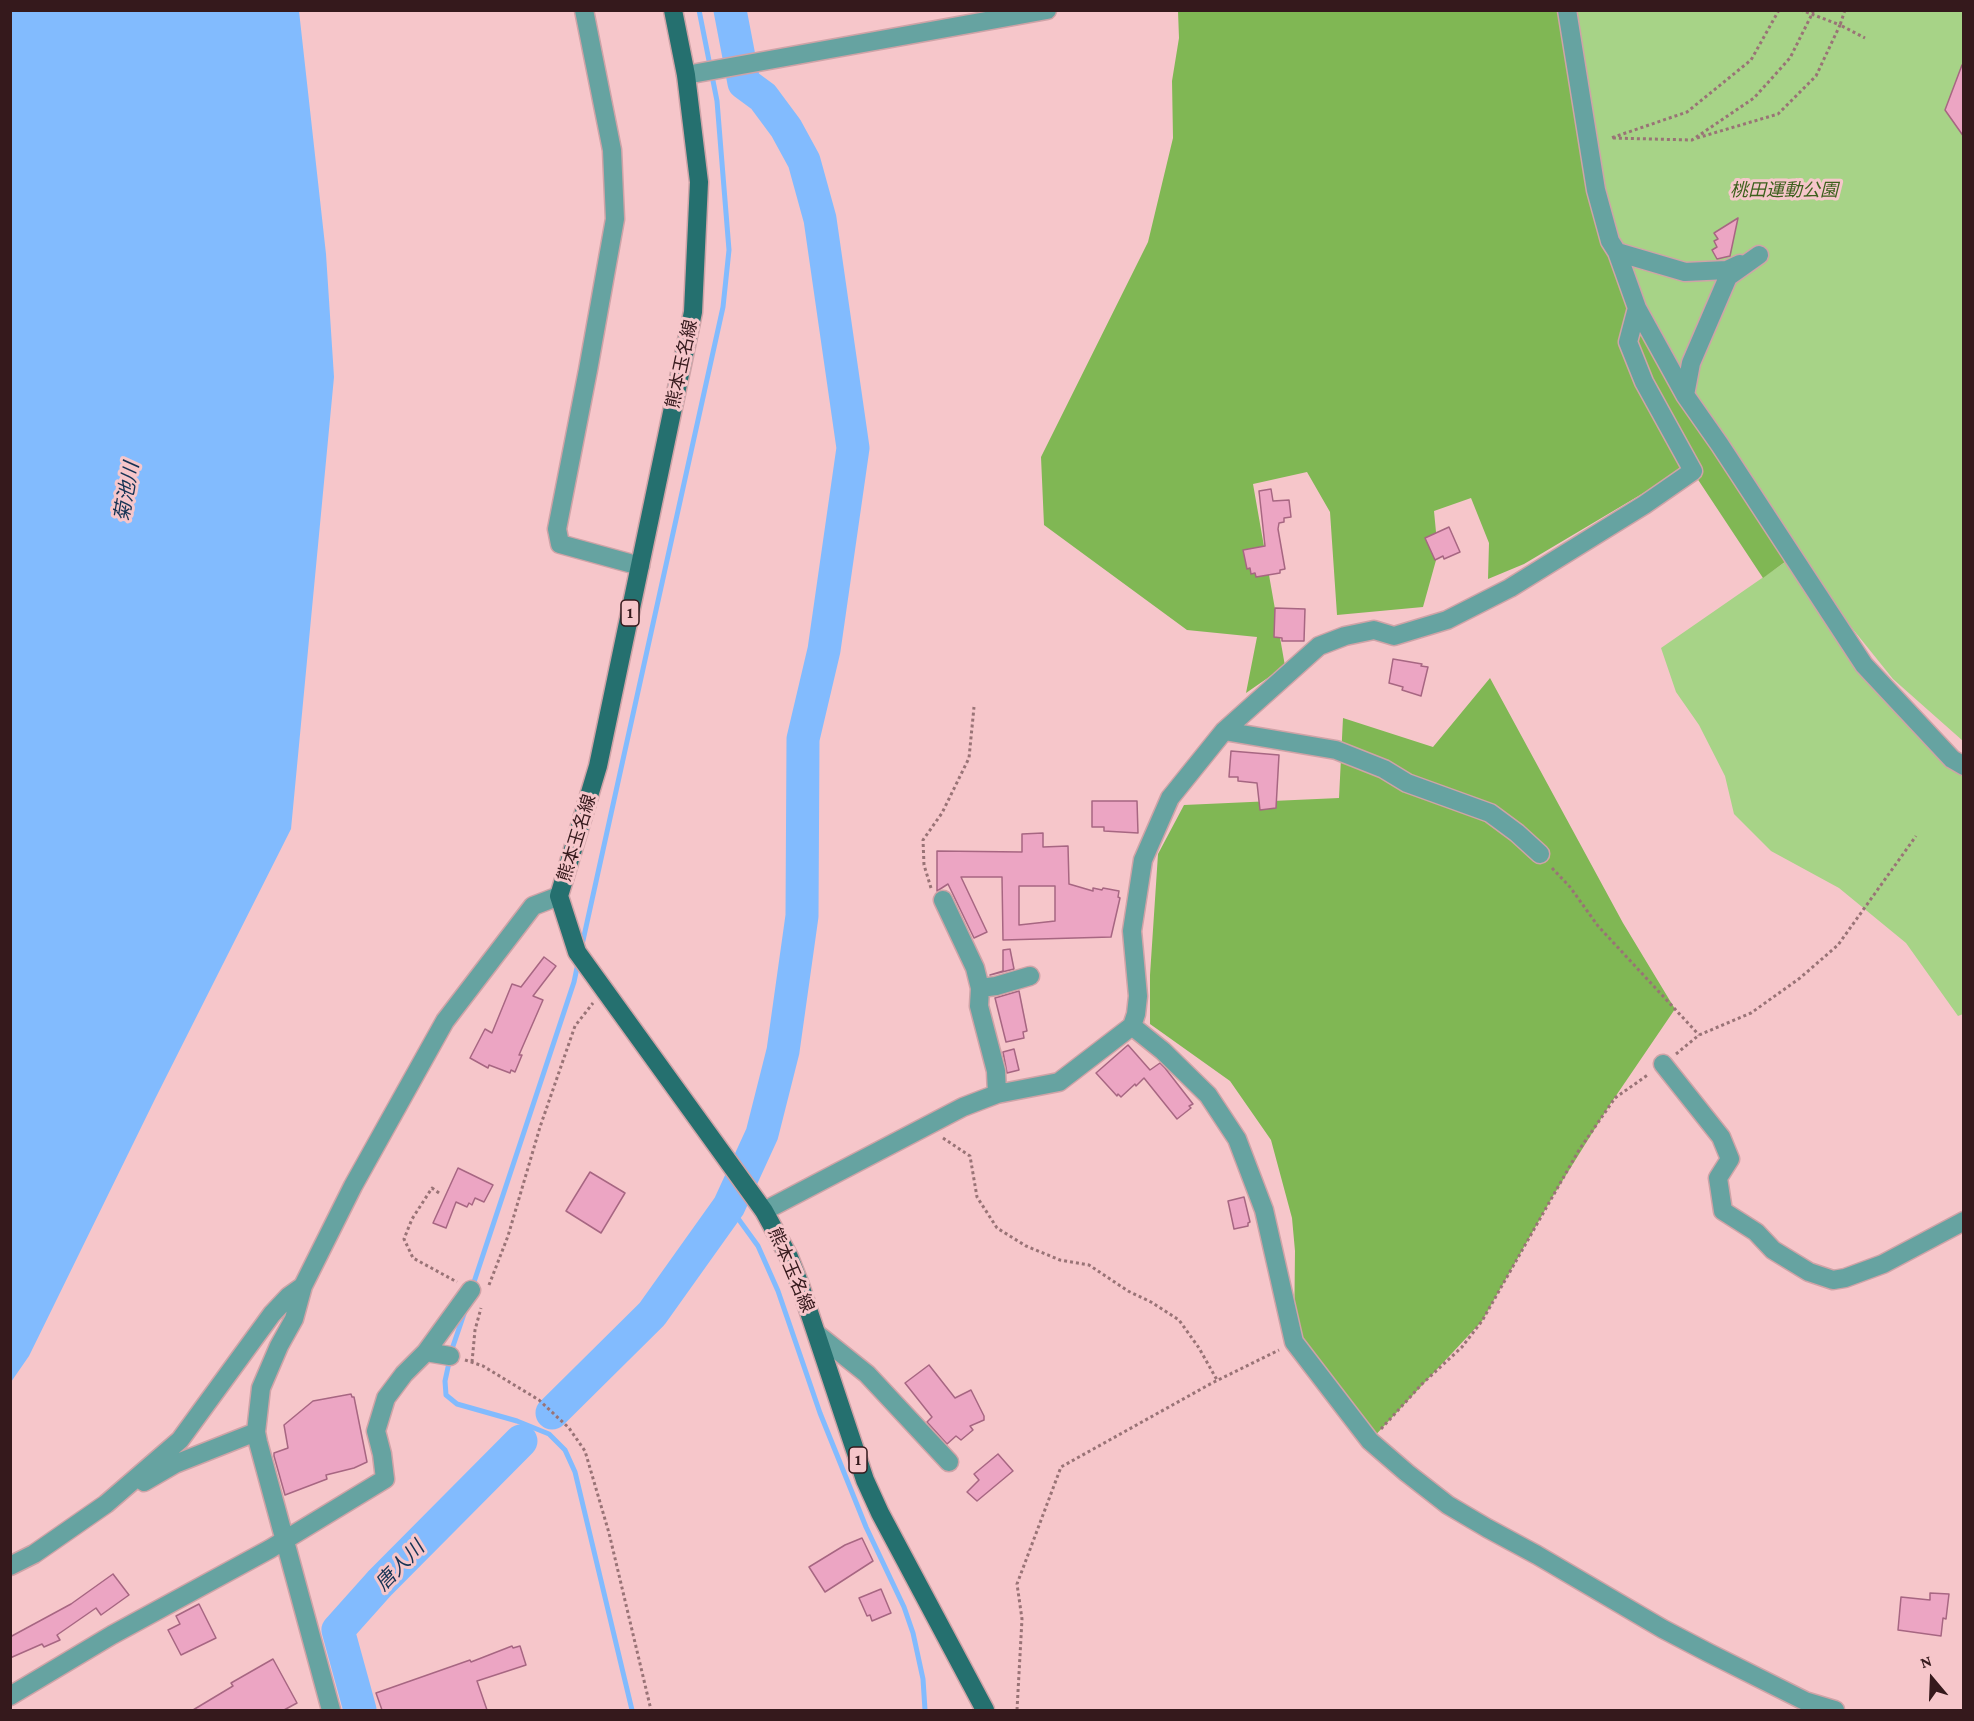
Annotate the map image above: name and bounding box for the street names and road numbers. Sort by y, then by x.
street label: 熊本玉名線 [662,318,702,410]
road number: 1 [621,600,639,626]
street label: 熊本玉名線 [554,792,600,884]
street label: 熊本玉名線 [763,1224,819,1316]
road number: 1 [849,1447,867,1473]

